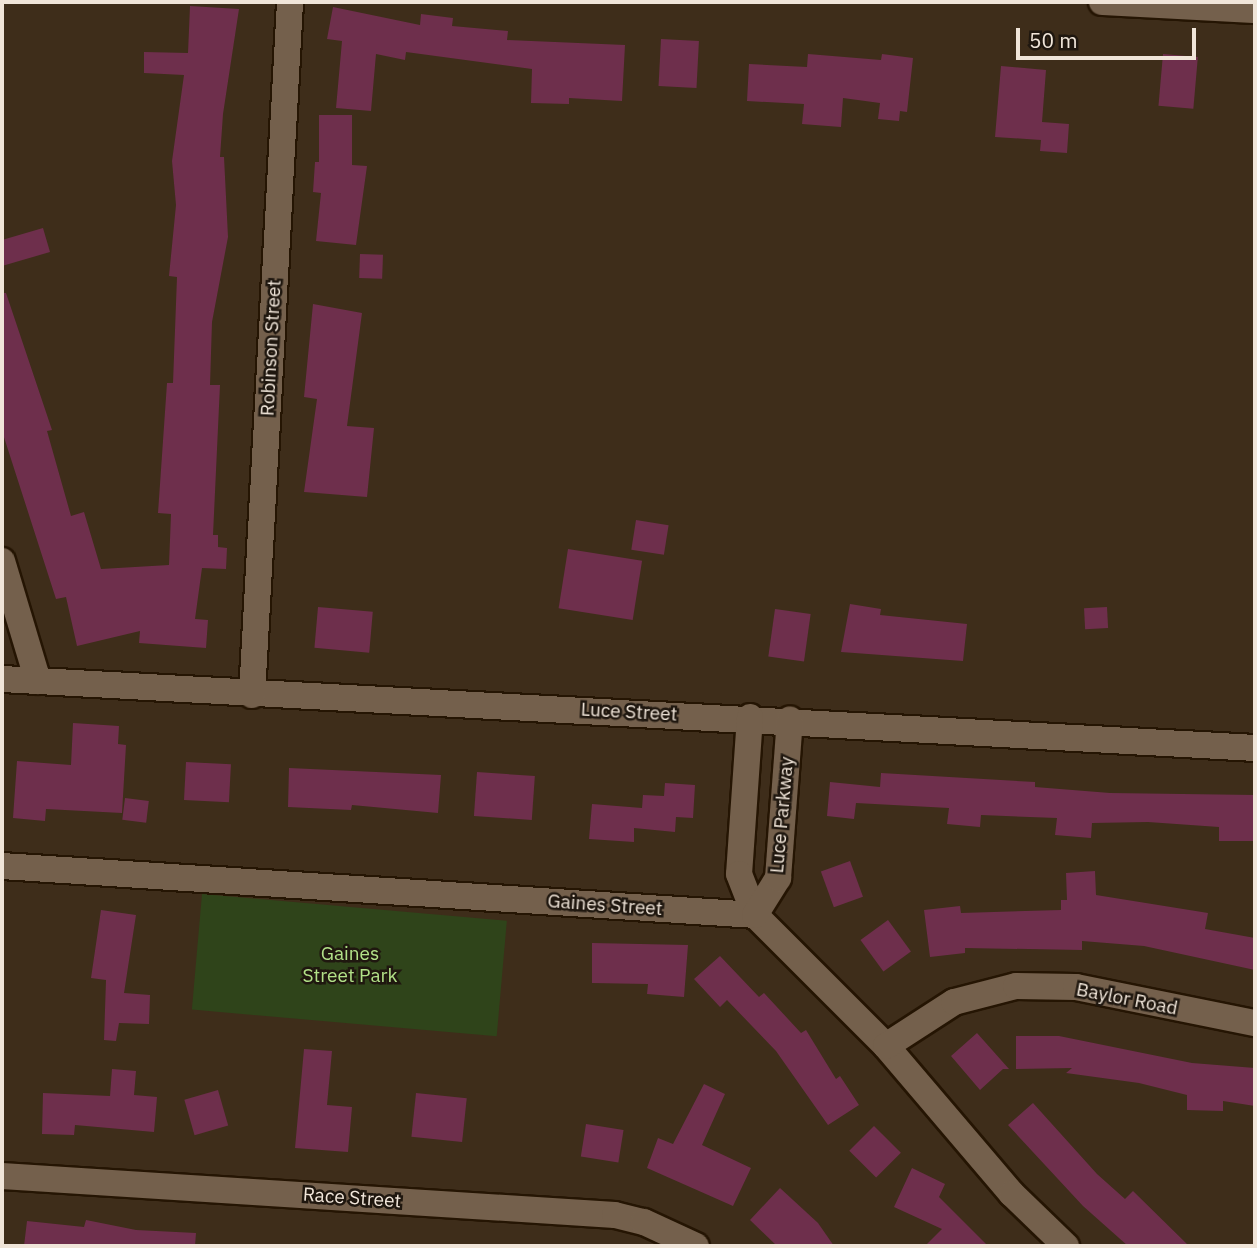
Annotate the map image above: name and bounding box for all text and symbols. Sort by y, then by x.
scale bar [1019,14,1199,58]
text: 50 m [1029,26,1078,54]
street label: Robinson Street [256,279,286,417]
street label: Luce Street [580,698,678,726]
street label: Luce Parkway [766,756,798,874]
street label: Gaines Street [547,890,663,920]
park label: Gaines Street Park [302,943,398,987]
street label: Baylor Road [1074,978,1180,1020]
street label: Race Street [302,1183,402,1213]

